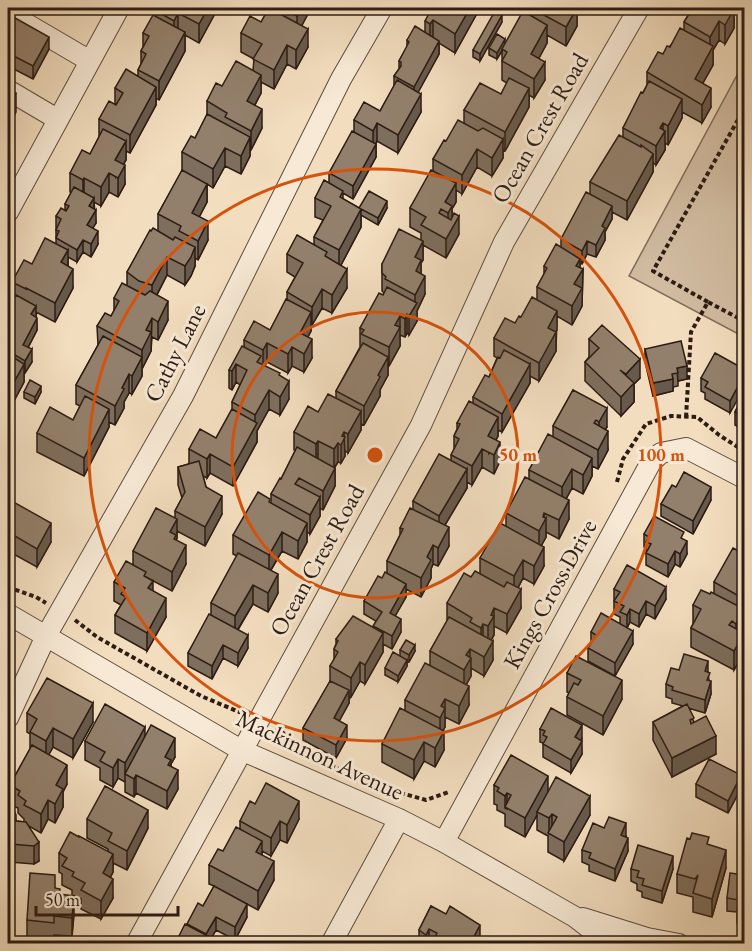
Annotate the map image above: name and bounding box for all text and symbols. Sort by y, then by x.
street label: Ocean Crest Road [484,46,596,209]
street label: Cathy Lane [137,298,213,407]
text: 50 m [499,443,537,466]
text: 100 m [637,443,685,466]
centre of rings [365,445,385,465]
street label: Ocean Crest Road [262,478,371,641]
street label: Kings Cross Drive [496,513,603,674]
street label: Mackinnon Avenue [232,702,409,807]
scale bar [36,879,178,917]
text: 50 m [45,888,80,911]

